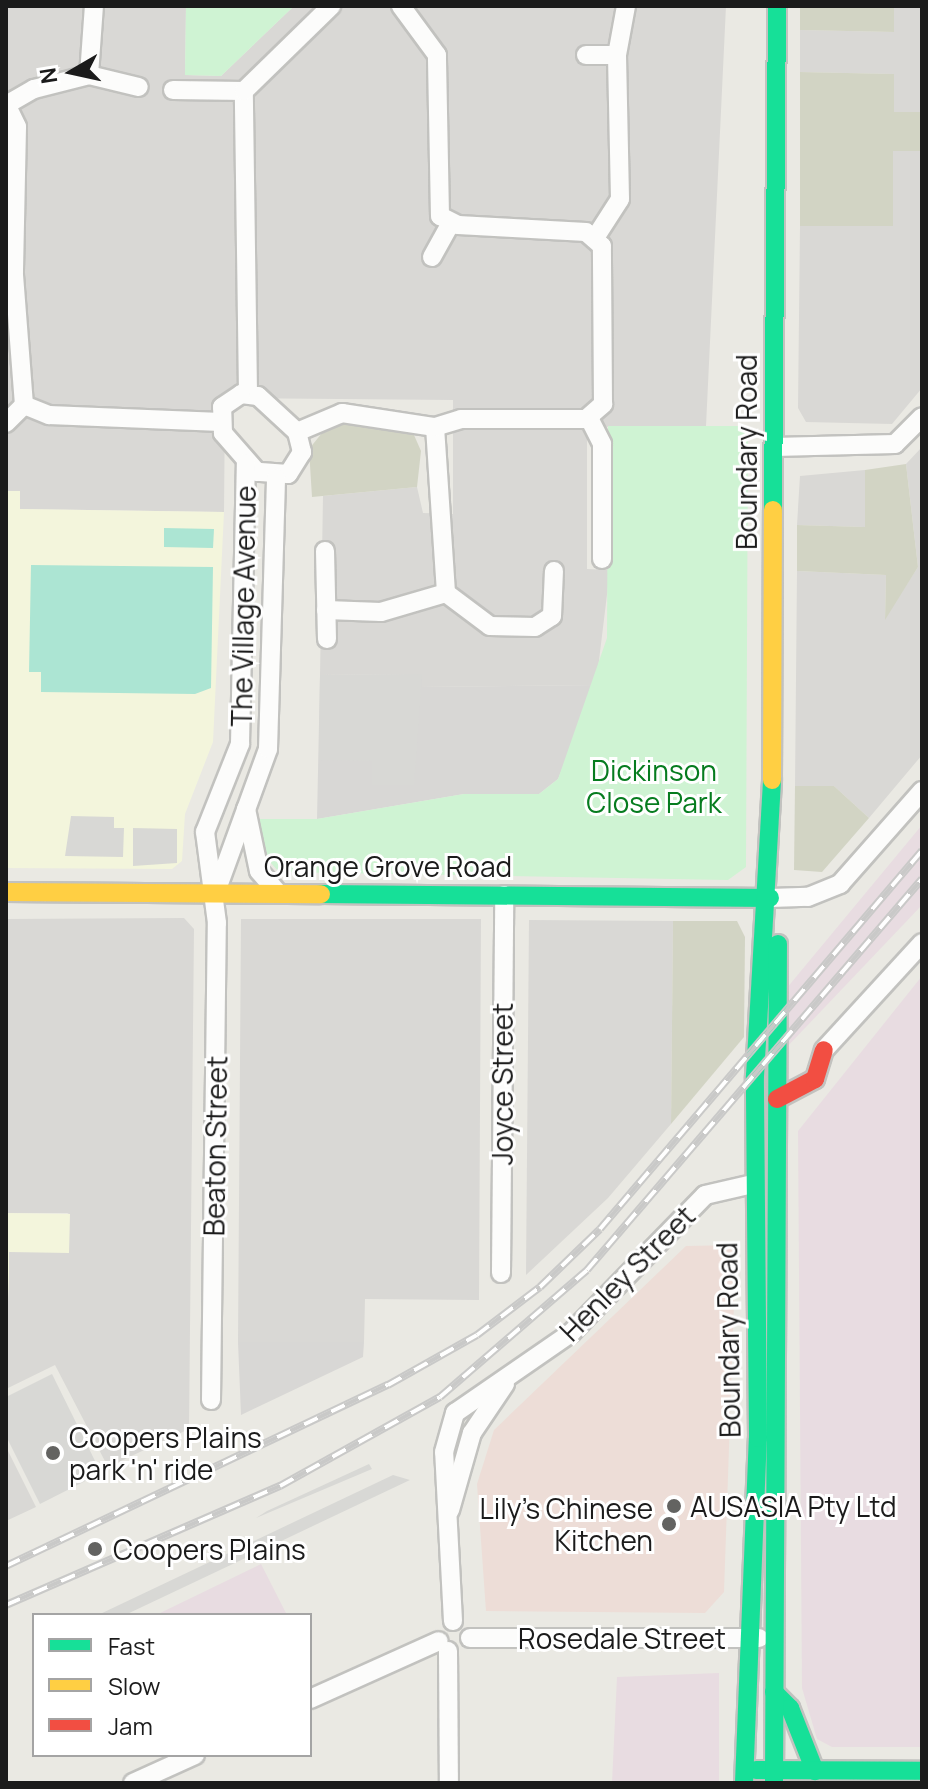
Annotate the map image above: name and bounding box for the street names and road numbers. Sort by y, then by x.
street label: Boundary Road [729,354,763,550]
street label: The Village Avenue [224,485,262,727]
street label: Orange Grove Road [264,849,512,883]
street label: Joyce Street [485,1003,519,1165]
street label: Beaton Street [197,1055,233,1237]
street label: Henley Street [553,1199,701,1347]
street label: Boundary Road [709,1242,747,1438]
street label: Rosedale Street [518,1621,726,1655]

